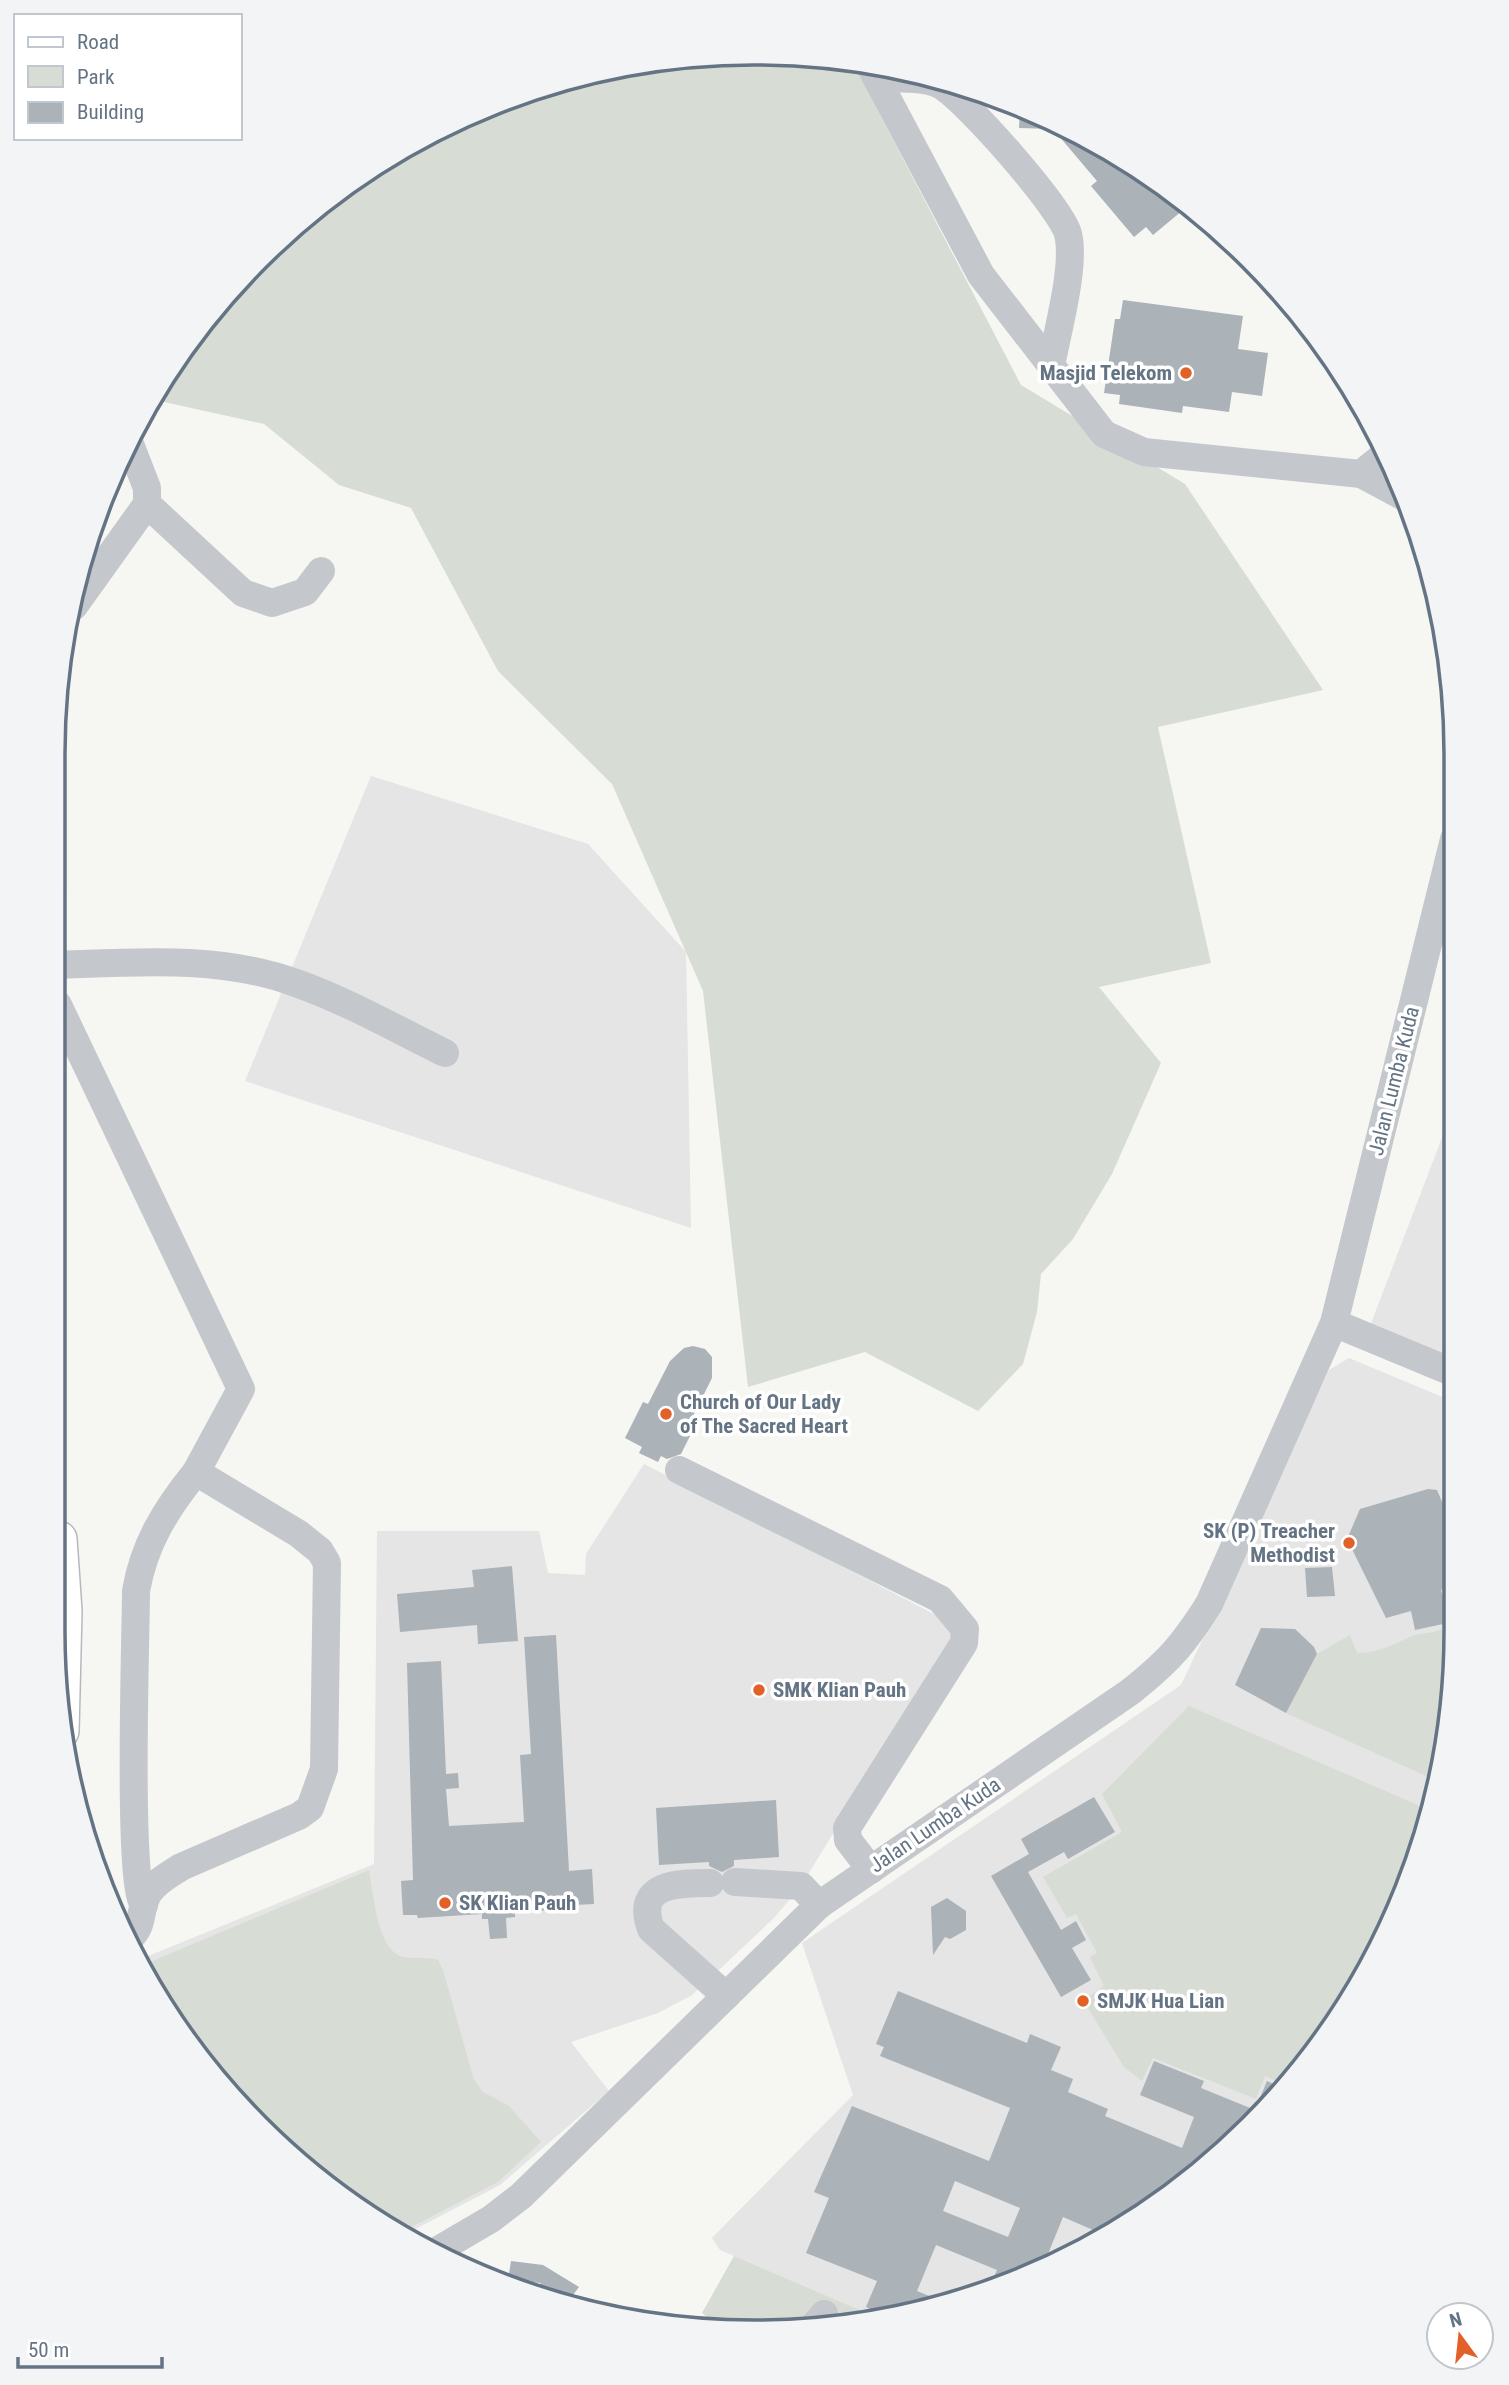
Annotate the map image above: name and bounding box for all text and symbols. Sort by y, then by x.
legend [14,14,242,140]
text: Road [77,30,119,54]
text: Park [77,65,115,89]
text: Building [77,100,144,124]
place label: Masjid Telekom [1040,361,1172,385]
marker: Masjid Telekom [1178,365,1194,381]
street label: Jalan Lumba Kuda [1364,1004,1424,1158]
place label: Church of Our Lady of The Sacred Heart [680,1390,848,1438]
marker: Church of Our Lady of The Sacred Heart [658,1406,674,1422]
place label: SK (P) Treacher Methodist [1203,1519,1335,1567]
marker: SK (P) Treacher Methodist [1341,1535,1357,1551]
place label: SMK Klian Pauh [773,1678,906,1702]
marker: SMK Klian Pauh [751,1682,767,1698]
street label: Jalan Lumba Kuda [865,1772,1005,1878]
place label: SK Klian Pauh [459,1891,576,1915]
marker: SK Klian Pauh [437,1895,453,1911]
place label: SMJK Hua Lian [1097,1989,1225,2013]
marker: SMJK Hua Lian [1075,1993,1091,2009]
north arrow [1425,2301,1495,2371]
text: N [1447,2307,1464,2333]
scale bar [18,2326,161,2370]
text: 50 m [28,2338,69,2362]

